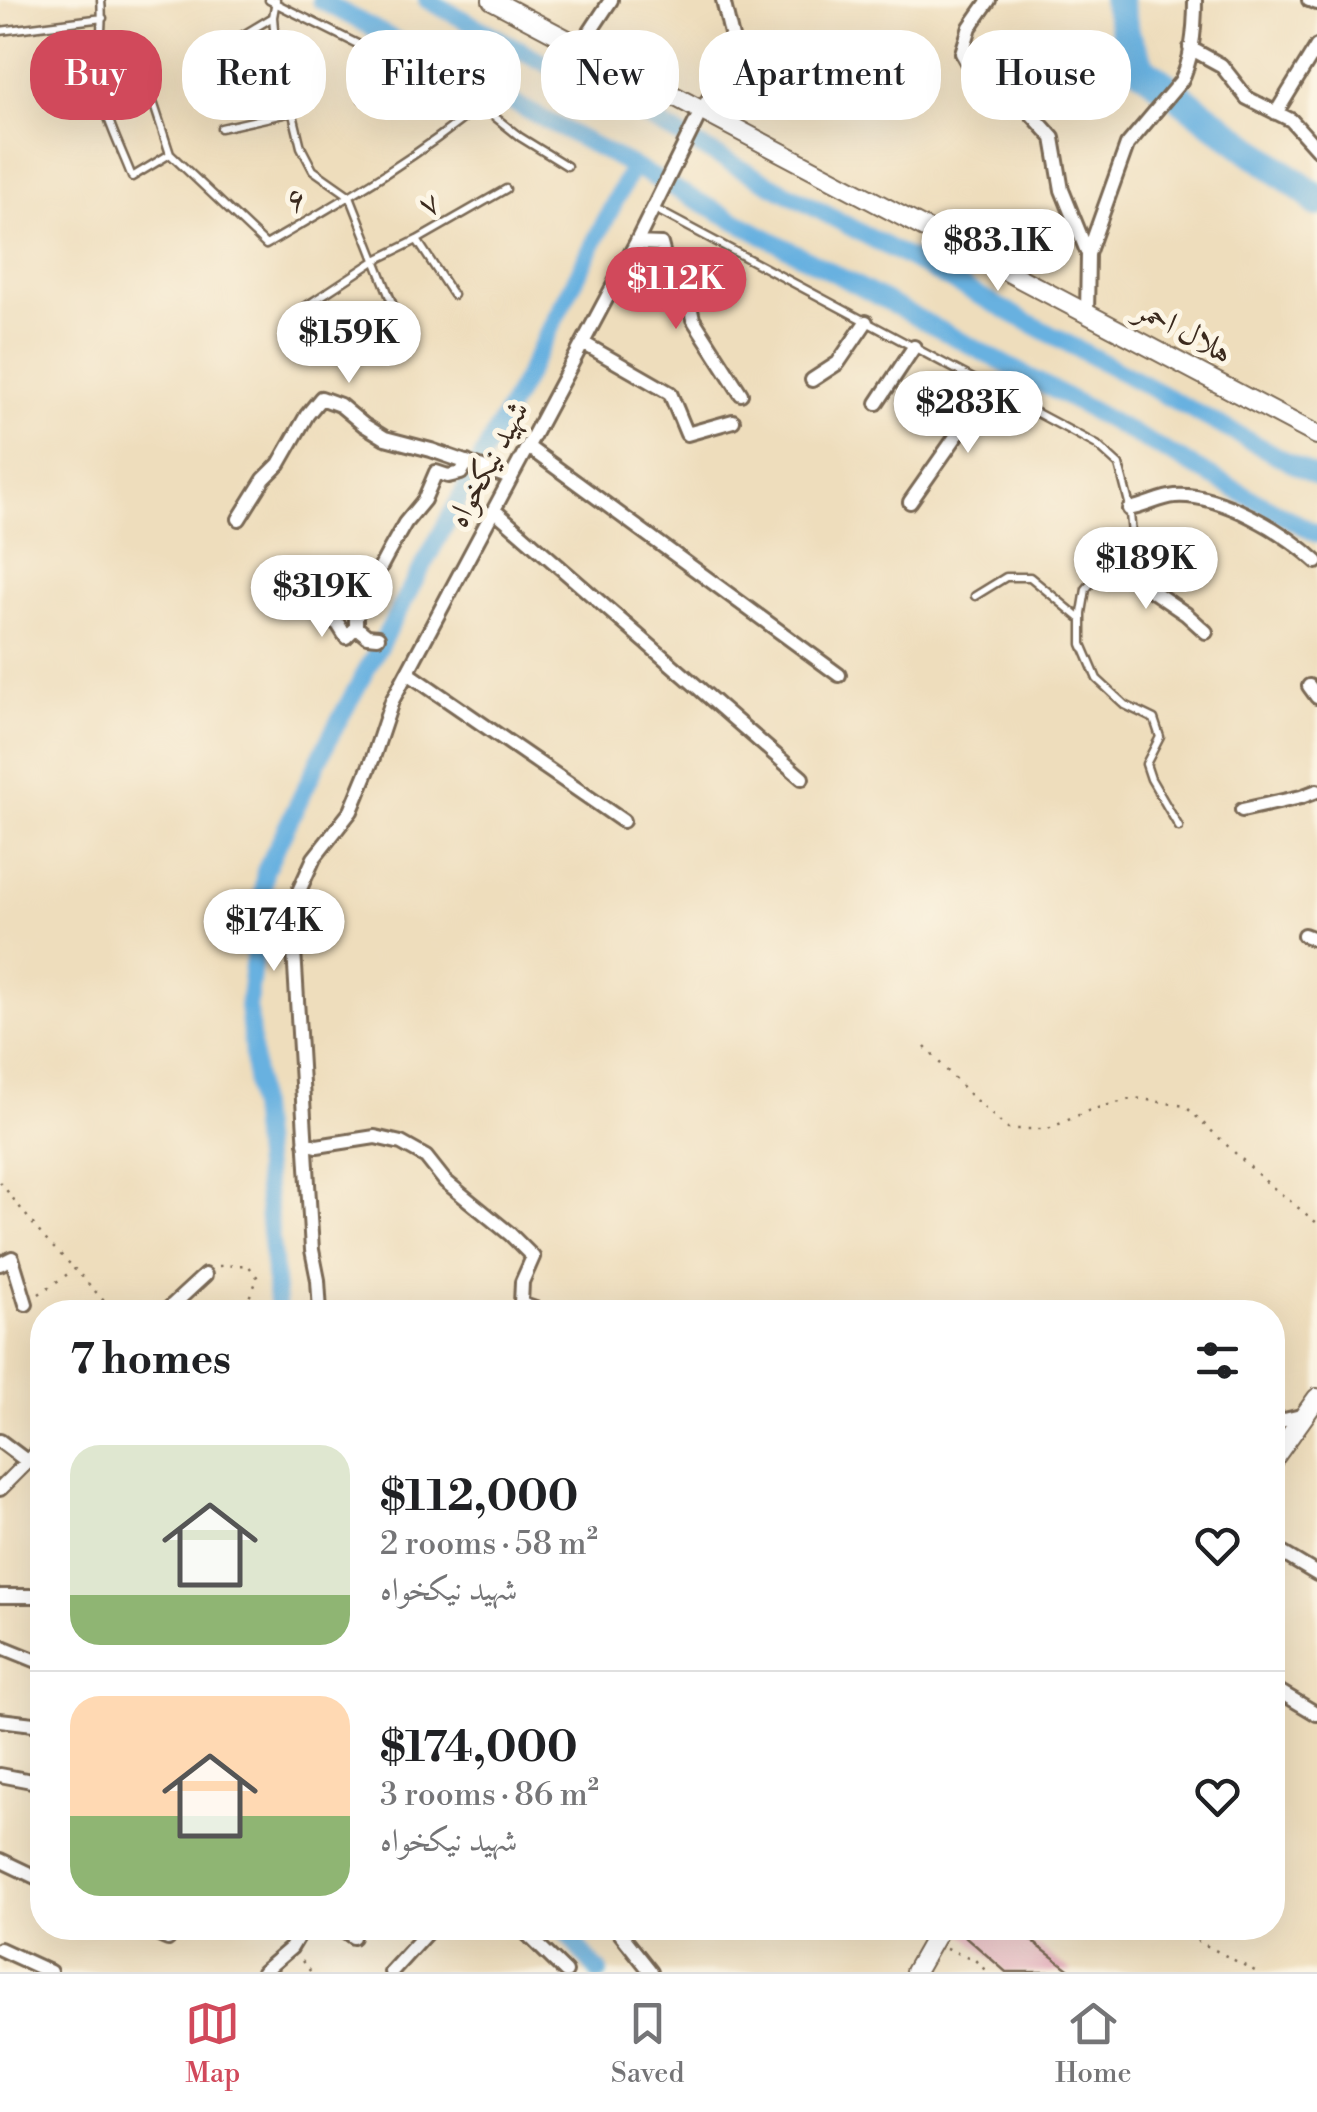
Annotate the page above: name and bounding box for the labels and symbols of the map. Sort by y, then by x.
street label: ۶ [278,177,314,221]
street label: ۷ [411,182,447,226]
pin: $83.1K [917,209,1079,294]
pin: $112K [606,247,746,332]
street label: هلال احمر [1126,288,1239,373]
pin: $159K [279,301,419,386]
pin: $283K [898,371,1038,456]
street label: شهید نیکخواه [438,394,538,534]
pin: $189K [1076,527,1216,612]
pin: $319K [252,555,392,640]
pin: $174K [204,889,344,974]

